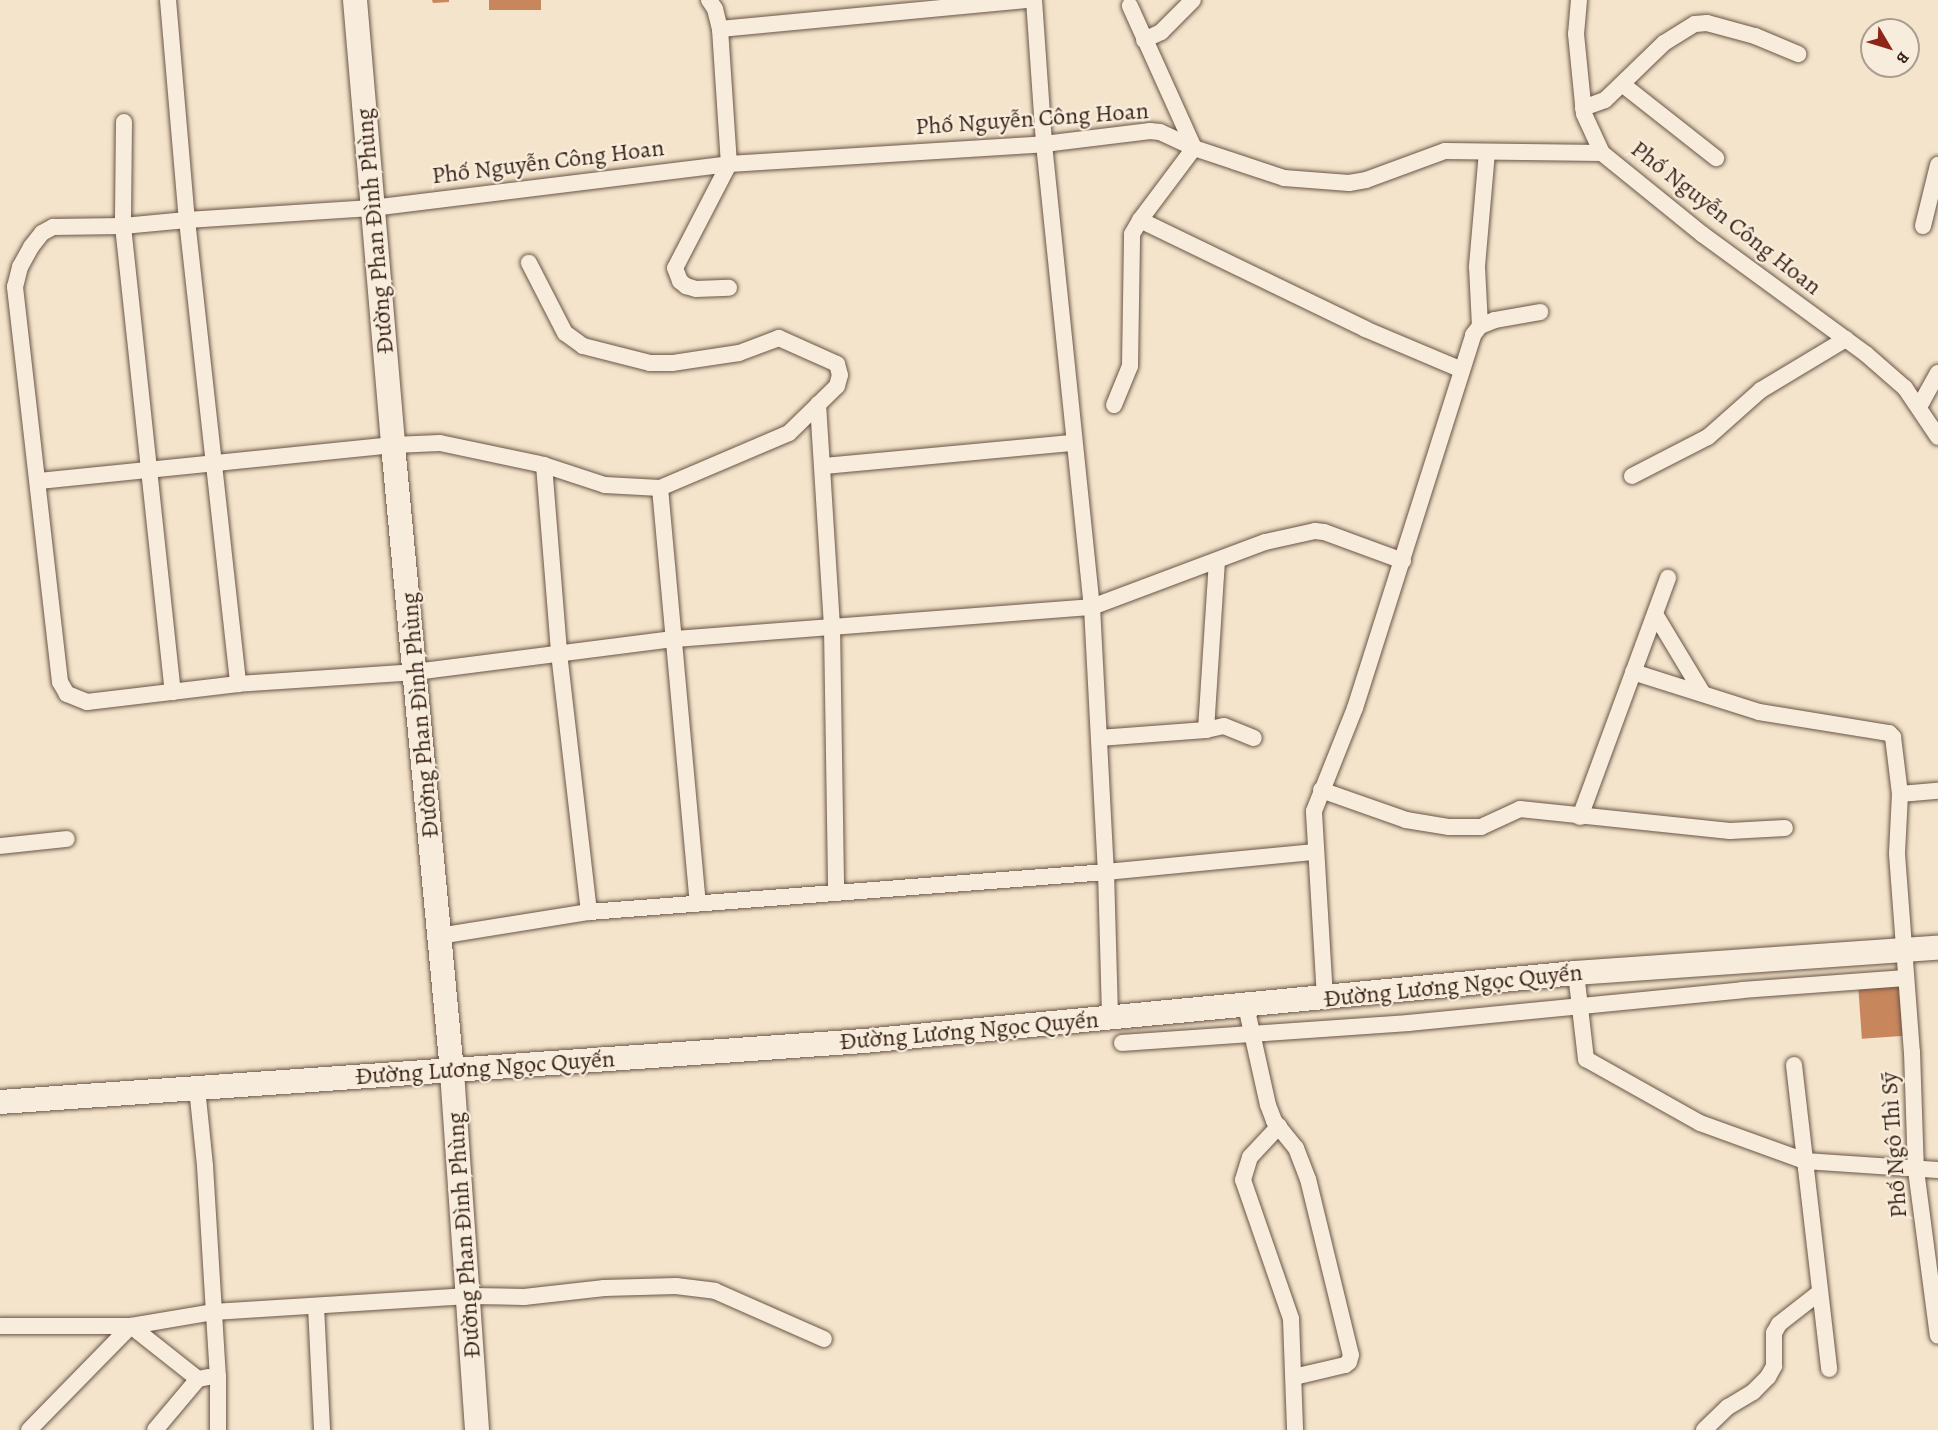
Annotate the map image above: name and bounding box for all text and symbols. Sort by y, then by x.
north arrow [1860,18,1920,78]
text: B [1891,47,1914,69]
street label: Phố Nguyễn Công Hoan [914,96,1150,142]
street label: Đường Phan Đình Phùng [350,107,400,355]
street label: Phố Nguyễn Công Hoan [430,133,666,191]
street label: Phố Nguyễn Công Hoan [1625,135,1827,301]
street label: Đường Phan Đình Phùng [395,591,445,839]
street label: Đường Lương Ngọc Quyến [1322,958,1584,1014]
street label: Đường Lương Ngọc Quyến [838,1005,1100,1057]
street label: Đường Lương Ngọc Quyến [354,1045,616,1091]
street label: Phố Ngô Thì Sỹ [1875,1071,1913,1219]
street label: Đường Phan Đình Phùng [441,1111,487,1359]

